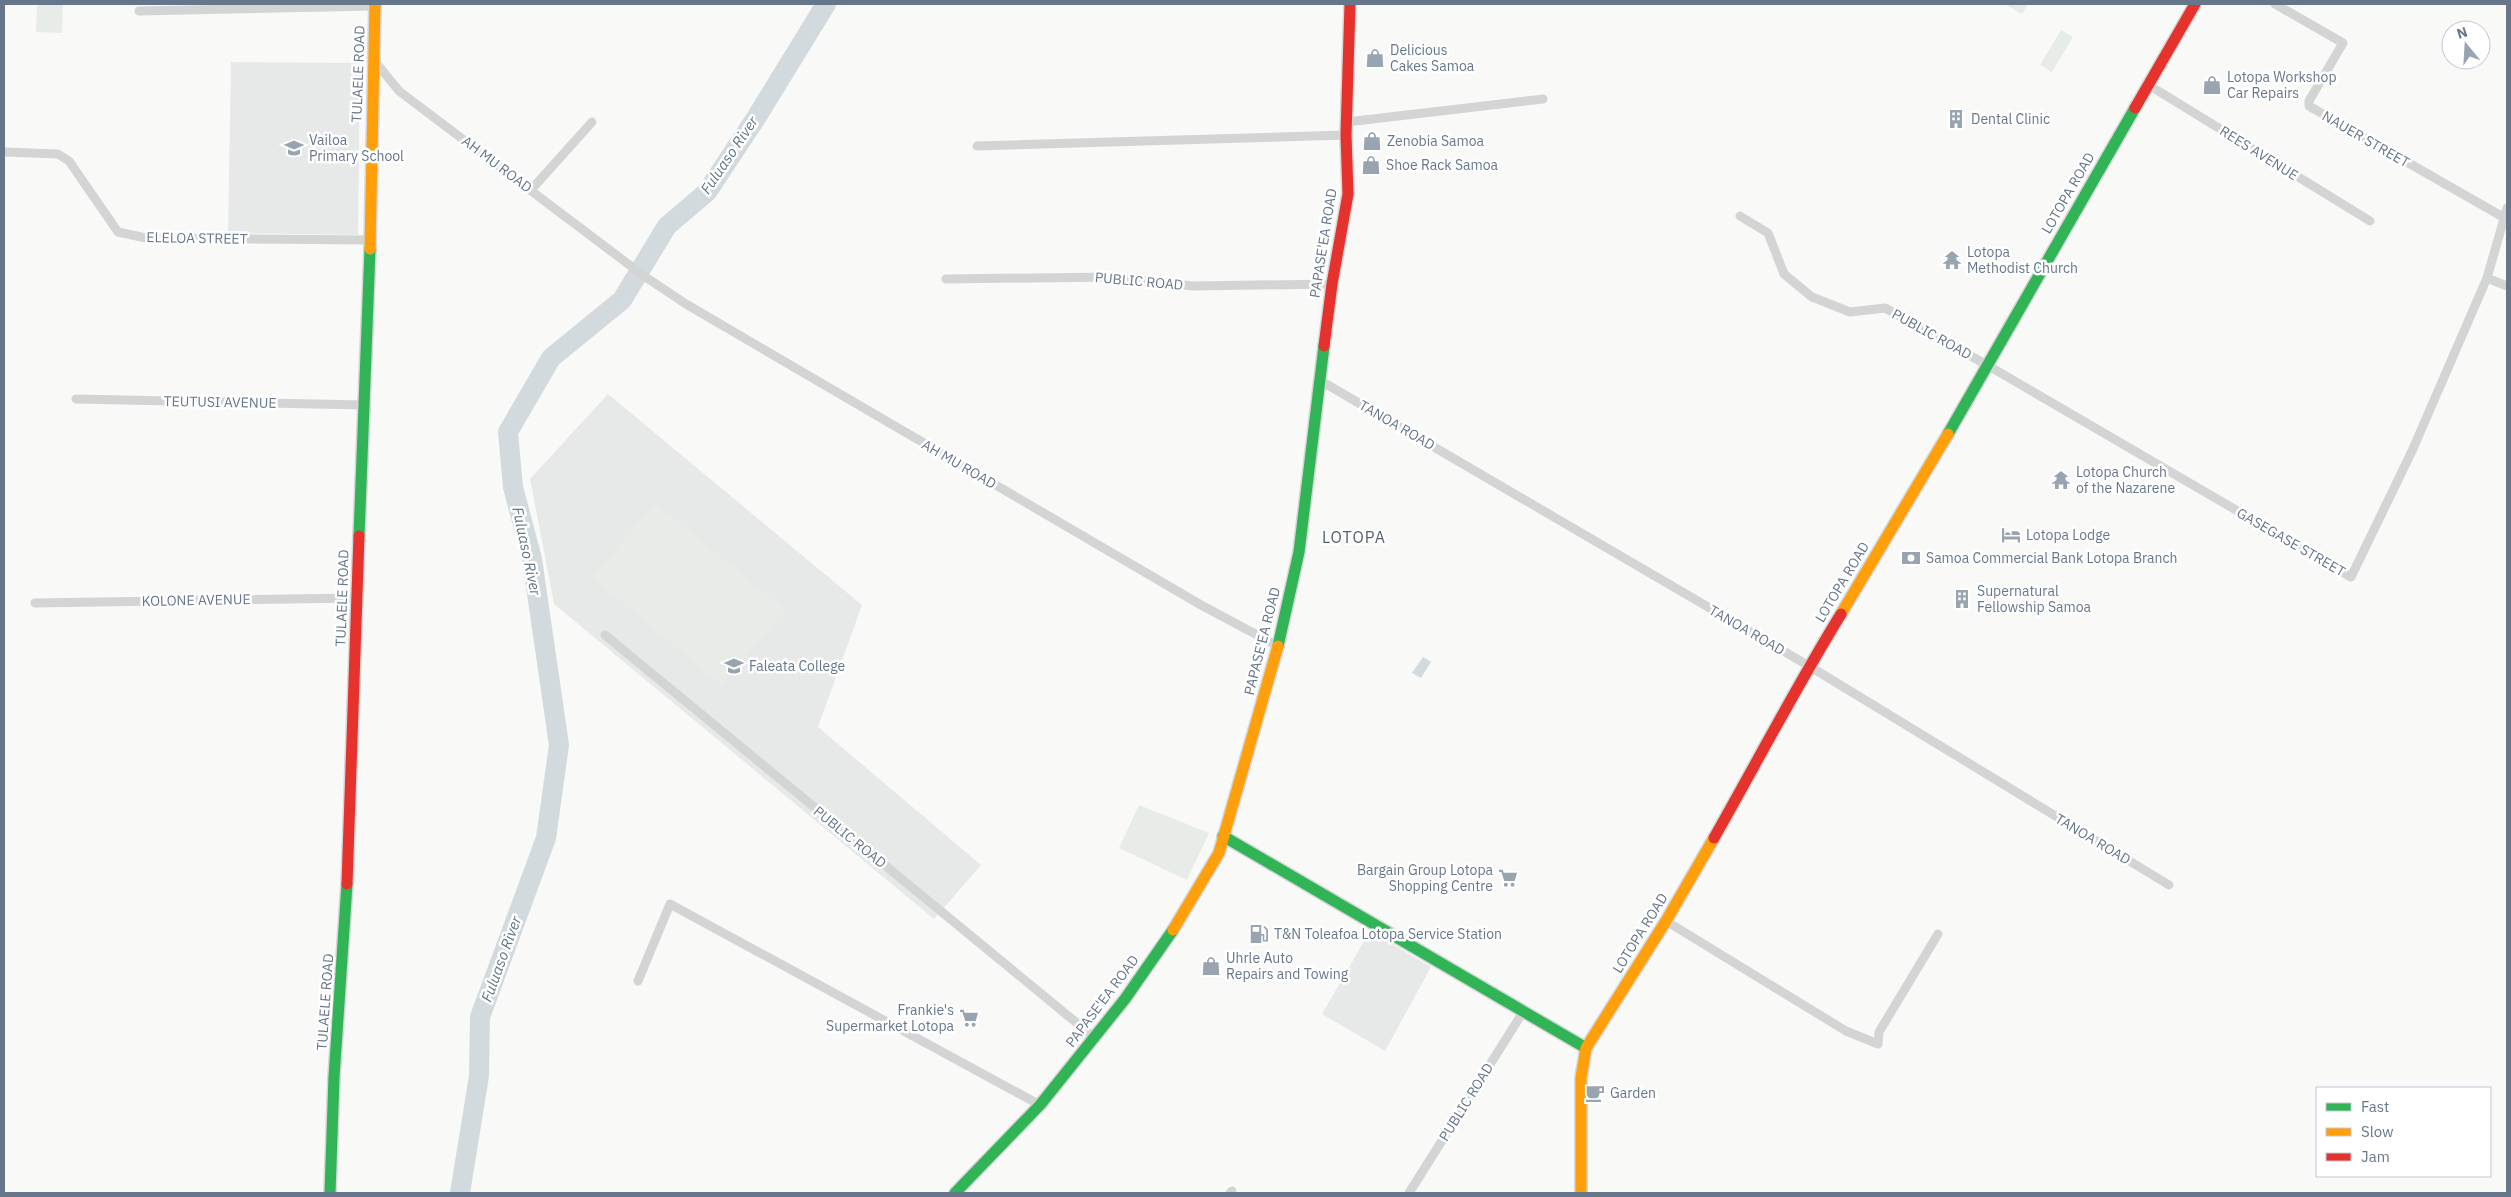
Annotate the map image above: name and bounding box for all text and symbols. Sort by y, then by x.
north arrow [2441,20,2491,70]
text: N [2454,23,2470,43]
street label: TULAELE ROAD [347,25,369,123]
place label: Delicious Cakes Samoa [1390,41,1475,75]
shop icon: Delicious Cakes Samoa [1364,47,1386,69]
place label: Lotopa Workshop Car Repairs [2227,68,2337,102]
shop icon: Lotopa Workshop Car Repairs [2201,74,2223,96]
street label: NAUER STREET [2319,107,2413,171]
building icon: Dental Clinic [1945,108,1967,130]
place label: Dental Clinic [1971,110,2050,128]
water label: Fuluaso River [696,112,762,198]
street label: REES AVENUE [2216,122,2302,184]
shop icon: Zenobia Samoa [1361,130,1383,152]
place label: Vailoa Primary School [309,131,404,165]
street label: AH MU ROAD [458,132,536,196]
place label: Zenobia Samoa [1387,132,1485,150]
school or university icon: Vailoa Primary School [283,137,305,159]
street label: LOTOPA ROAD [2037,149,2099,237]
shop icon: Shoe Rack Samoa [1360,154,1382,176]
place label: Shoe Rack Samoa [1386,156,1499,174]
street label: PAPASE'EA ROAD [1305,187,1341,299]
street label: ELELOA STREET [146,228,248,248]
place label: Lotopa Methodist Church [1967,243,2078,277]
temple icon: Lotopa Methodist Church [1941,249,1963,271]
street label: PUBLIC ROAD [1094,268,1184,294]
street label: PUBLIC ROAD [1889,305,1975,363]
street label: TEUTUSI AVENUE [163,392,277,412]
street label: TANOA ROAD [1356,396,1438,454]
street label: AH MU ROAD [918,435,1000,493]
place label: Lotopa Church of the Nazarene [2076,463,2176,497]
temple icon: Lotopa Church of the Nazarene [2050,469,2072,491]
street label: GASEGASE STREET [2233,504,2349,580]
water label: Fuluaso River [508,505,546,597]
hotel icon: Lotopa Lodge [2000,524,2022,546]
place label: Lotopa Lodge [2026,526,2110,544]
district label: LOTOPA [1322,527,1386,547]
street label: LOTOPA ROAD [1811,538,1873,626]
bank icon: Samoa Commercial Bank Lotopa Branch [1900,547,1922,569]
street label: TULAELE ROAD [331,549,353,647]
place label: Samoa Commercial Bank Lotopa Branch [1926,549,2178,567]
place label: Supernatural Fellowship Samoa [1977,582,2092,616]
street label: PAPASE'EA ROAD [1240,585,1284,697]
building icon: Supernatural Fellowship Samoa [1951,588,1973,610]
street label: KOLONE AVENUE [141,590,251,610]
street label: TANOA ROAD [1706,601,1788,659]
school or university icon: Faleata College [723,655,745,677]
place label: Faleata College [749,657,845,675]
street label: PUBLIC ROAD [810,802,890,872]
street label: TANOA ROAD [2052,809,2134,869]
place label: Bargain Group Lotopa Shopping Centre [1357,861,1494,895]
supermarket icon: Bargain Group Lotopa Shopping Centre [1497,867,1519,889]
street label: LOTOPA ROAD [1608,890,1672,976]
water label: Fuluaso River [477,913,525,1004]
fuel station icon: T&N Toleafoa Lotopa Service Station [1248,923,1270,945]
place label: T&N Toleafoa Lotopa Service Station [1274,925,1502,943]
place label: Uhrle Auto Repairs and Towing [1226,949,1349,983]
street label: PAPASE'EA ROAD [1062,951,1142,1051]
street label: TULAELE ROAD [313,953,337,1051]
shop icon: Uhrle Auto Repairs and Towing [1200,955,1222,977]
place label: Frankie's Supermarket Lotopa [826,1001,955,1035]
supermarket icon: Frankie's Supermarket Lotopa [958,1007,980,1029]
street label: PUBLIC ROAD [1435,1060,1497,1144]
cafe icon: Garden [1584,1082,1606,1104]
place label: Garden [1610,1084,1656,1102]
legend [2316,1087,2491,1177]
text: Fast [2361,1097,2389,1116]
text: Slow [2361,1122,2394,1141]
text: Jam [2361,1147,2390,1166]

